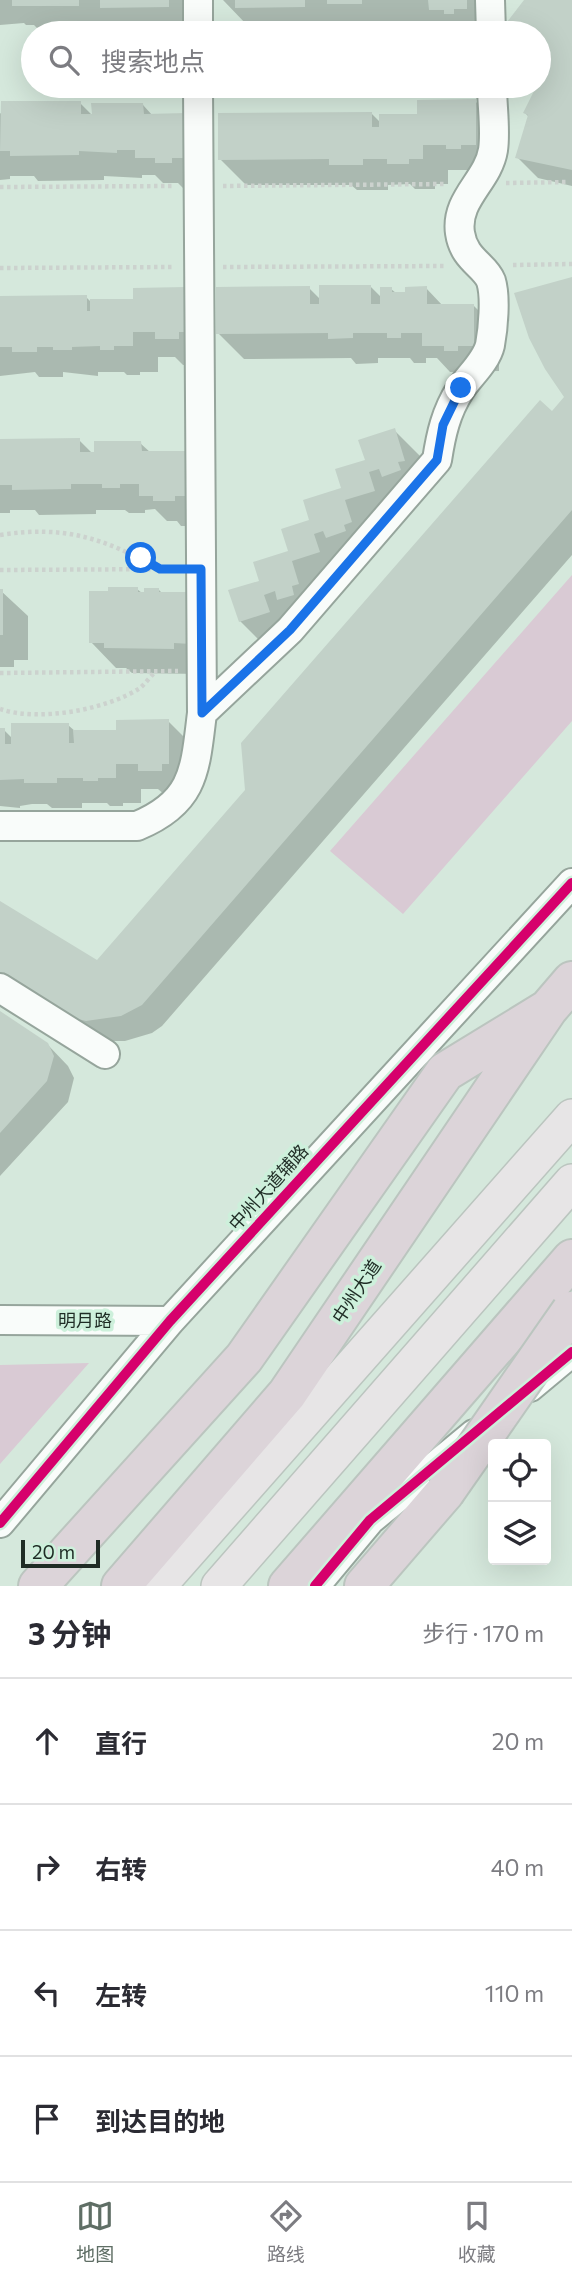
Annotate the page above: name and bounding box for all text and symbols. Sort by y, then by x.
search box [21,21,551,98]
icon: search [45,41,83,79]
text: 搜索地点 [101,45,205,76]
route end [445,372,476,403]
route start [125,542,156,573]
street label: 中州大道辅路 [224,1140,312,1234]
street label: 中州大道 [327,1255,385,1327]
street label: 明月路 [58,1309,112,1331]
map controls [488,1439,551,1565]
button: locate [488,1439,551,1502]
button: layers [488,1502,551,1565]
scale bar [21,1537,100,1569]
text: 20 m [32,1540,75,1563]
text: 3 分钟 [28,1614,111,1651]
text: 步行 · 170 m [422,1619,544,1647]
icon: ahead [28,1722,66,1760]
text: 直行 [95,1727,147,1758]
text: 20 m [492,1727,544,1755]
icon: right [28,1848,66,1886]
text: 右转 [95,1853,147,1884]
text: 40 m [491,1853,544,1881]
icon: left [28,1974,66,2012]
text: 左转 [95,1979,147,2010]
text: 110 m [485,1979,544,2007]
icon: arrive [28,2100,66,2138]
text: 到达目的地 [95,2105,225,2136]
tab: 地图 [76,2197,114,2266]
tab: 路线 [267,2197,305,2266]
tab: 收藏 [458,2197,496,2266]

